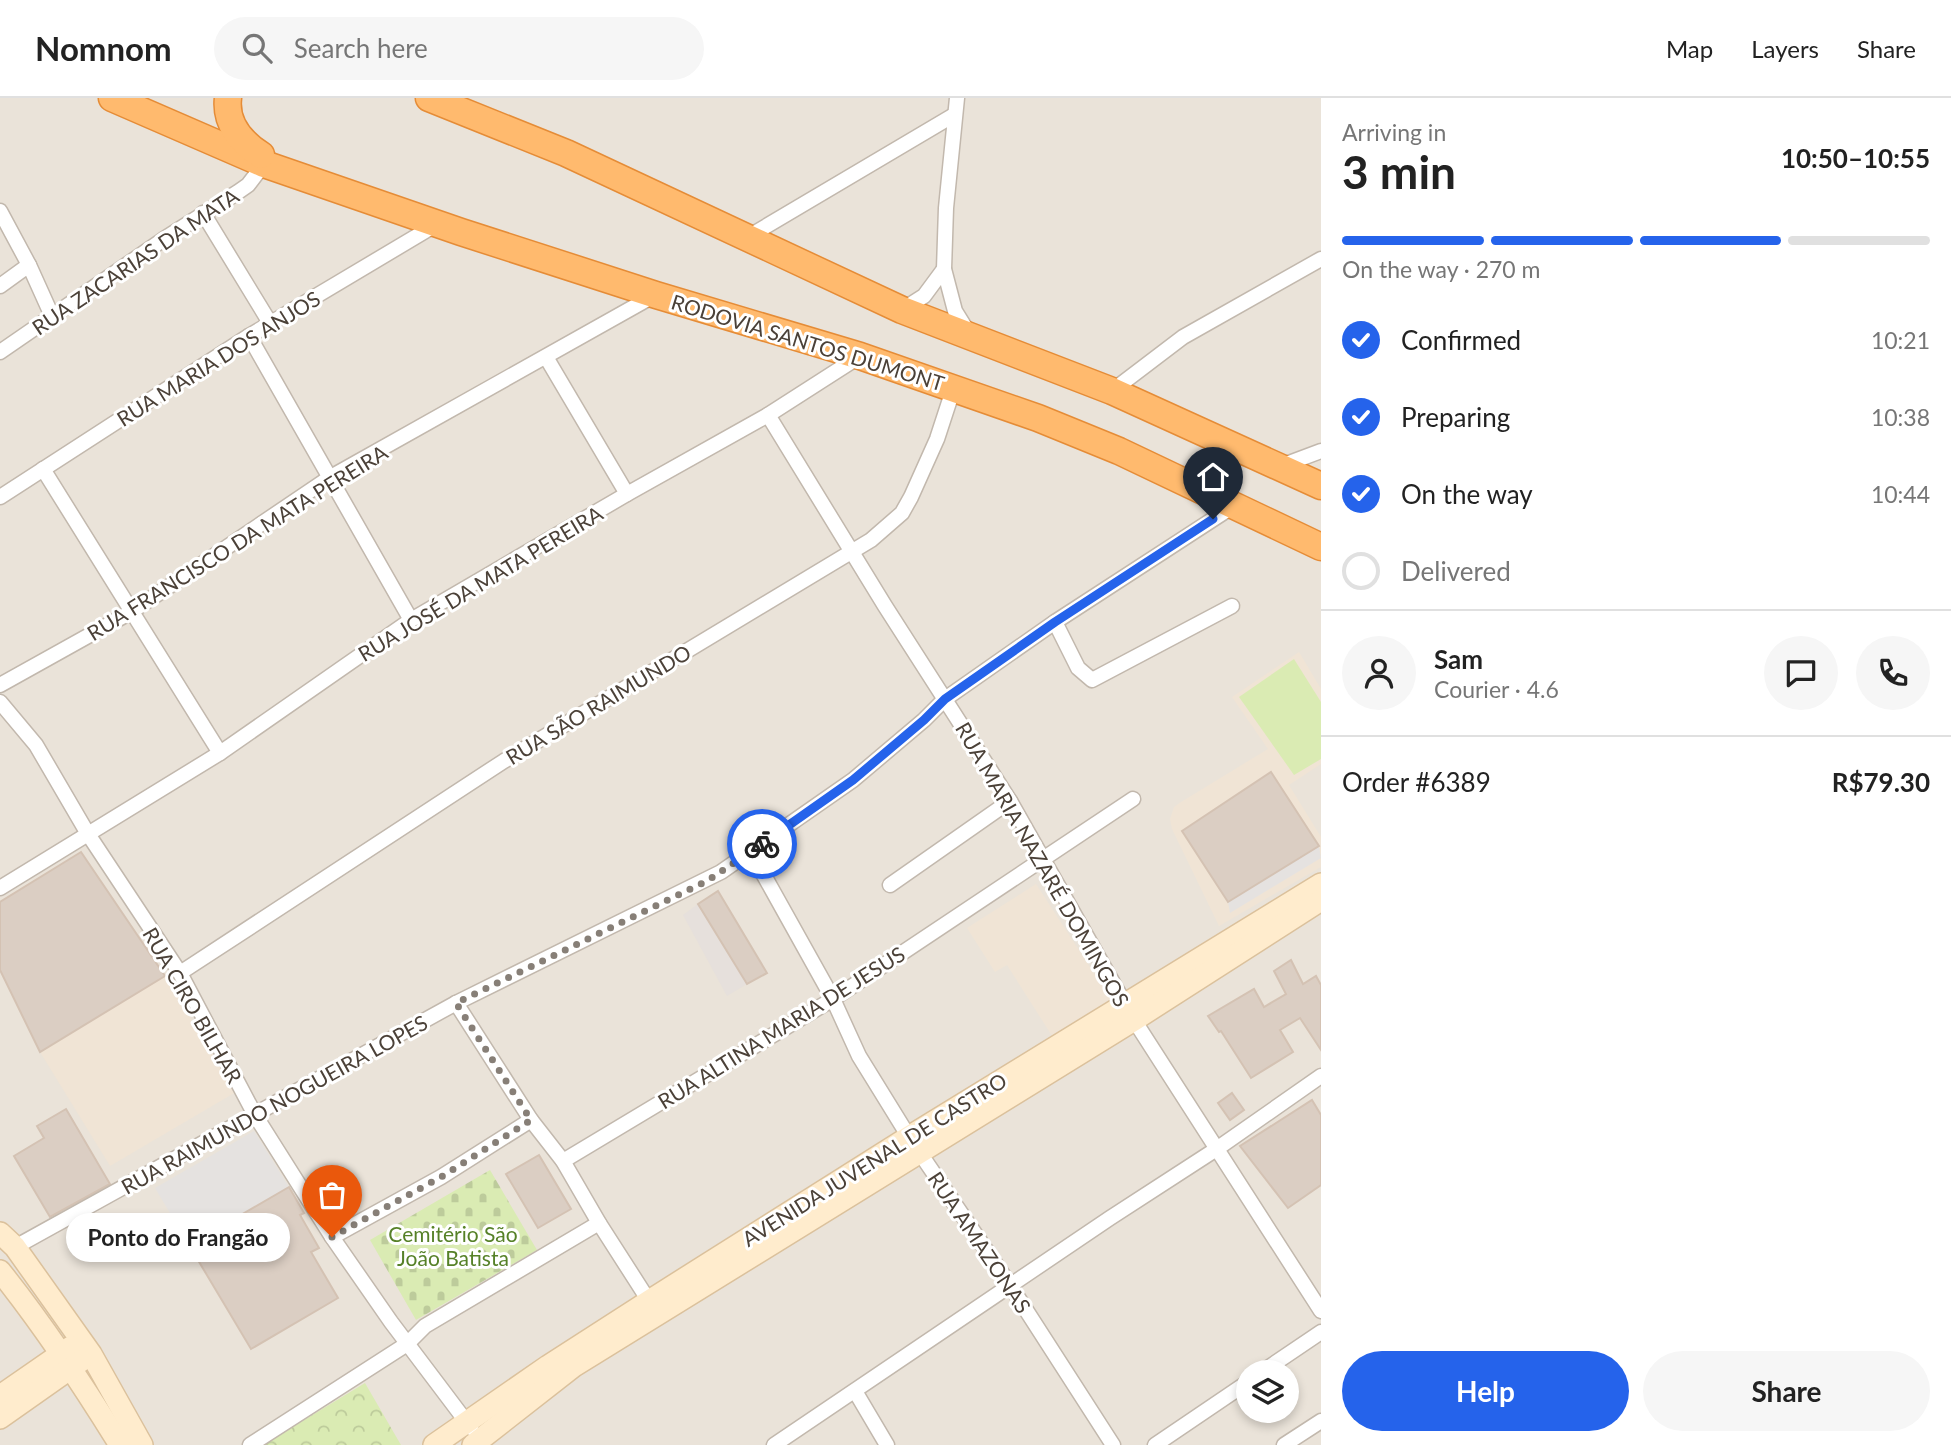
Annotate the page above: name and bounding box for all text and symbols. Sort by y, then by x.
search box [214,17,704,80]
text: Nomnom [35,28,172,68]
icon: search [238,29,276,67]
text: Search here [294,32,428,64]
text: Map [1666,34,1713,63]
text: Layers [1751,34,1819,63]
text: Share [1857,34,1916,63]
text: Arriving in [1342,118,1446,146]
text: 10:50–10:55 [1781,142,1930,174]
text: 3 min [1342,144,1456,199]
street label: RUA ZACARIAS DA MATA [27,182,244,339]
text: On the way · 270 m [1342,255,1541,283]
street label: RUA MARIA DOS ANJOS [112,285,324,431]
street label: RODOVIA SANTOS DUMONT [669,289,948,396]
icon: check [1342,321,1380,359]
text: Confirmed [1401,324,1521,356]
text: 10:21 [1871,326,1930,354]
icon: check [1342,398,1380,436]
text: Preparing [1401,401,1510,433]
text: 10:38 [1871,403,1930,431]
street label: RUA FRANCISCO DA MATA PEREIRA [82,438,392,645]
pin [1183,447,1243,519]
icon: home [1194,458,1232,496]
icon: check [1342,475,1380,513]
text: On the way [1401,478,1533,510]
text: 10:44 [1871,480,1930,508]
street label: RUA JOSÉ DA MATA PEREIRA [353,500,607,666]
text: Delivered [1401,555,1511,587]
button: person [1342,636,1416,710]
button: chat [1764,636,1838,710]
button: phone [1856,636,1930,710]
street label: RUA SÃO RAIMUNDO [501,639,695,769]
text: Sam [1434,643,1483,675]
text: Courier · 4.6 [1434,675,1559,703]
street label: RUA MARIA NAZARÉ DOMINGOS [951,717,1135,1011]
text: Order #6389 [1342,766,1491,798]
text: R$79.30 [1832,766,1930,798]
courier [727,809,797,879]
icon: bike [743,825,781,863]
street label: RUA CIRO BILHAR [138,923,248,1088]
street label: RUA ALTINA MARIA DE JESUS [653,941,909,1113]
street label: RUA RAIMUNDO NOGUEIRA LOPES [117,1009,431,1199]
street label: AVENIDA JUVENAL DE CASTRO [737,1067,1011,1251]
pin [302,1165,362,1237]
street label: RUA AMAZONAS [923,1167,1037,1317]
icon: bag [313,1176,351,1214]
callout: Ponto do Frangão [66,1212,290,1262]
park label: Cemitério São João Batista [388,1221,518,1270]
text: Ponto do Frangão [87,1223,269,1251]
button: Help [1342,1351,1629,1431]
button: Share [1643,1351,1930,1431]
map controls [1236,1360,1299,1423]
button: layers [1236,1360,1299,1423]

